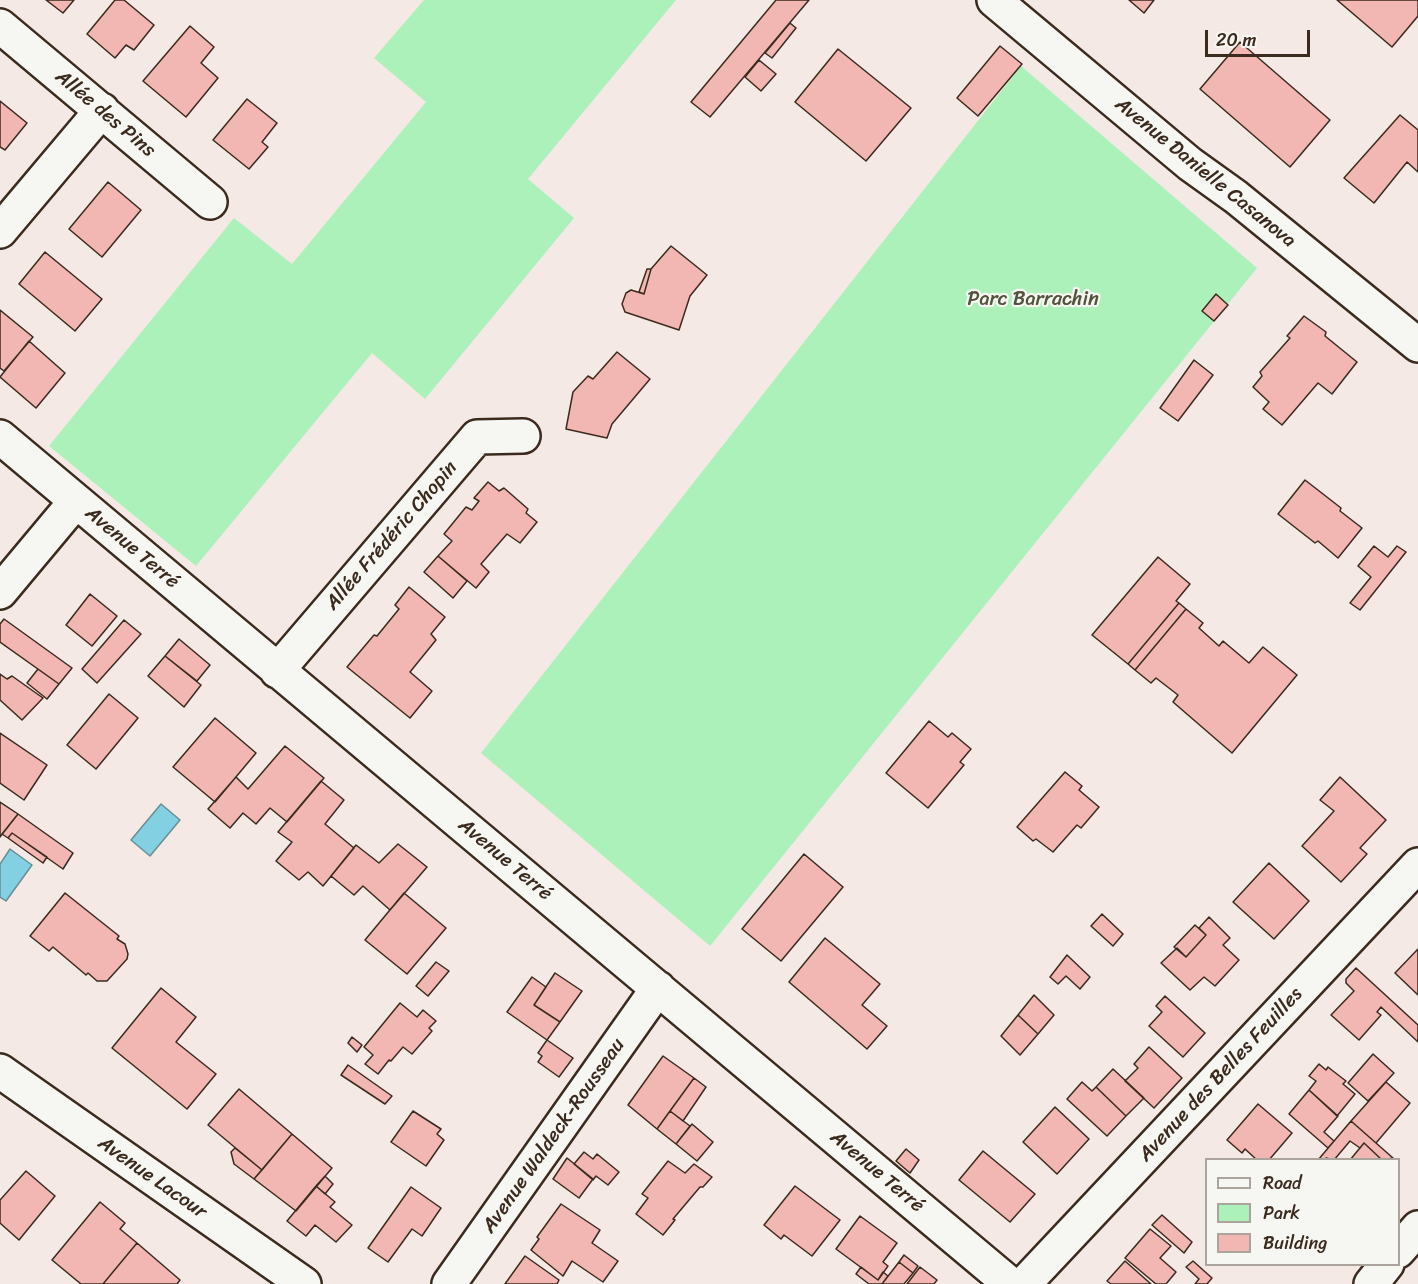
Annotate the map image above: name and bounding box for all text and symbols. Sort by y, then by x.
scale bar [1208,18,1313,56]
text: 20 m [1216,24,1256,56]
street label: Allée des Pins [50,65,160,163]
street label: Avenue Danielle Casanova [1110,93,1300,253]
park label: Parc Barrachin [967,288,1099,312]
street label: Allée Frédéric Chopin [321,457,463,615]
street label: Avenue Terré [80,502,184,594]
street label: Avenue Terré [453,814,557,906]
street label: Avenue des Belles Feuilles [1134,983,1308,1167]
street label: Avenue Waldeck-Rousseau [478,1034,630,1238]
street label: Avenue Terré [825,1126,929,1218]
street label: Avenue Lacour [93,1132,211,1224]
legend [1205,1158,1400,1266]
text: Road [1263,1167,1302,1199]
text: Park [1263,1197,1300,1229]
text: Building [1263,1227,1327,1259]

